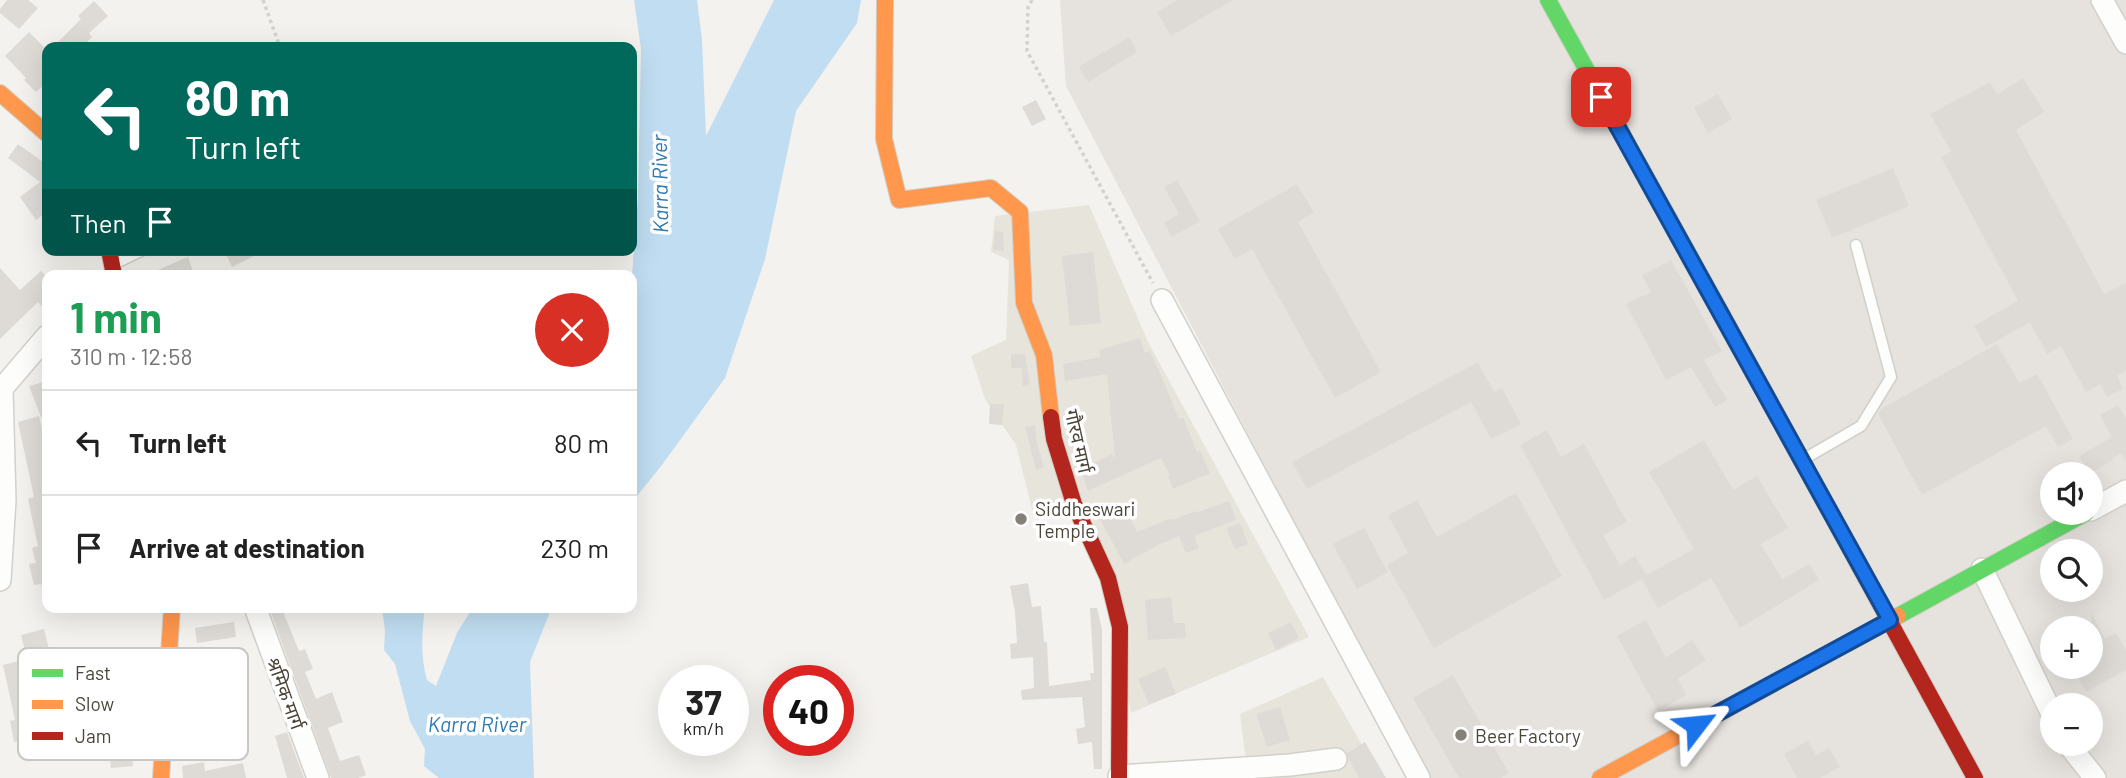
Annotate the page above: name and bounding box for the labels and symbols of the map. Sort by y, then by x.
pin [1571,67,1631,127]
water label: Karra River [646,134,672,233]
street label: गौरव मार्ग [1061,407,1098,476]
place label: Siddheswari Temple [1035,497,1135,542]
marker: Siddheswari Temple [1013,511,1029,527]
legend [18,648,248,760]
street label: श्रमिक मार्ग [262,654,310,733]
text: Fast [75,661,111,684]
speed limit sign: 40 [763,665,854,756]
position arrow [1659,688,1733,762]
text: Slow [75,692,114,715]
water label: Karra River [428,711,527,736]
text: Jam [75,724,111,747]
place label: Beer Factory [1475,724,1581,747]
marker: Beer Factory [1453,727,1469,743]

